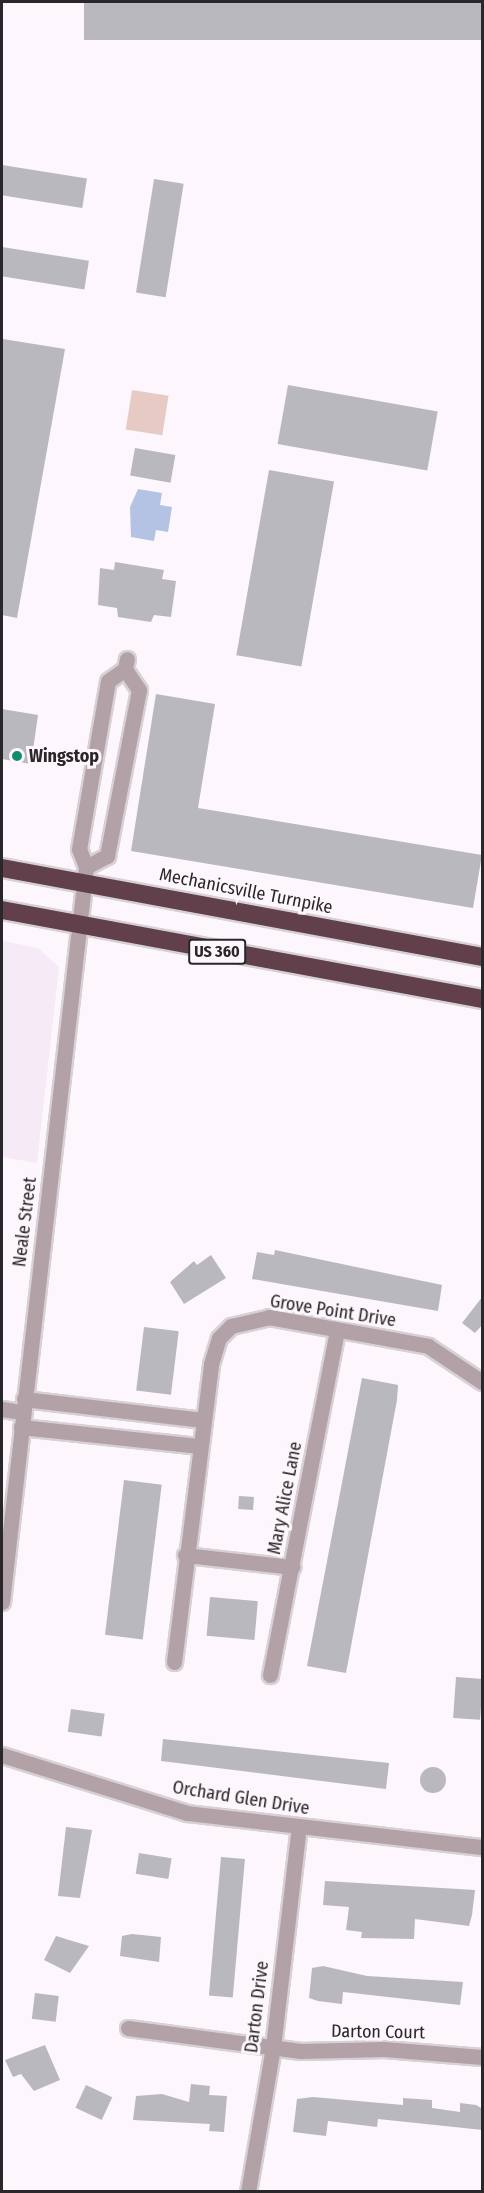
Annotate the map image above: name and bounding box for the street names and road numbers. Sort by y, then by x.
street label: Mechanicsville Turnpike [158,864,334,918]
road number: US 360 [187,939,247,965]
street label: Neale Street [9,1176,41,1268]
street label: Grove Point Drive [269,1290,397,1332]
street label: Mary Alice Lane [263,1440,307,1556]
street label: Orchard Glen Drive [171,1777,311,1819]
street label: Darton Drive [241,1960,273,2054]
street label: Darton Court [331,2020,425,2044]

